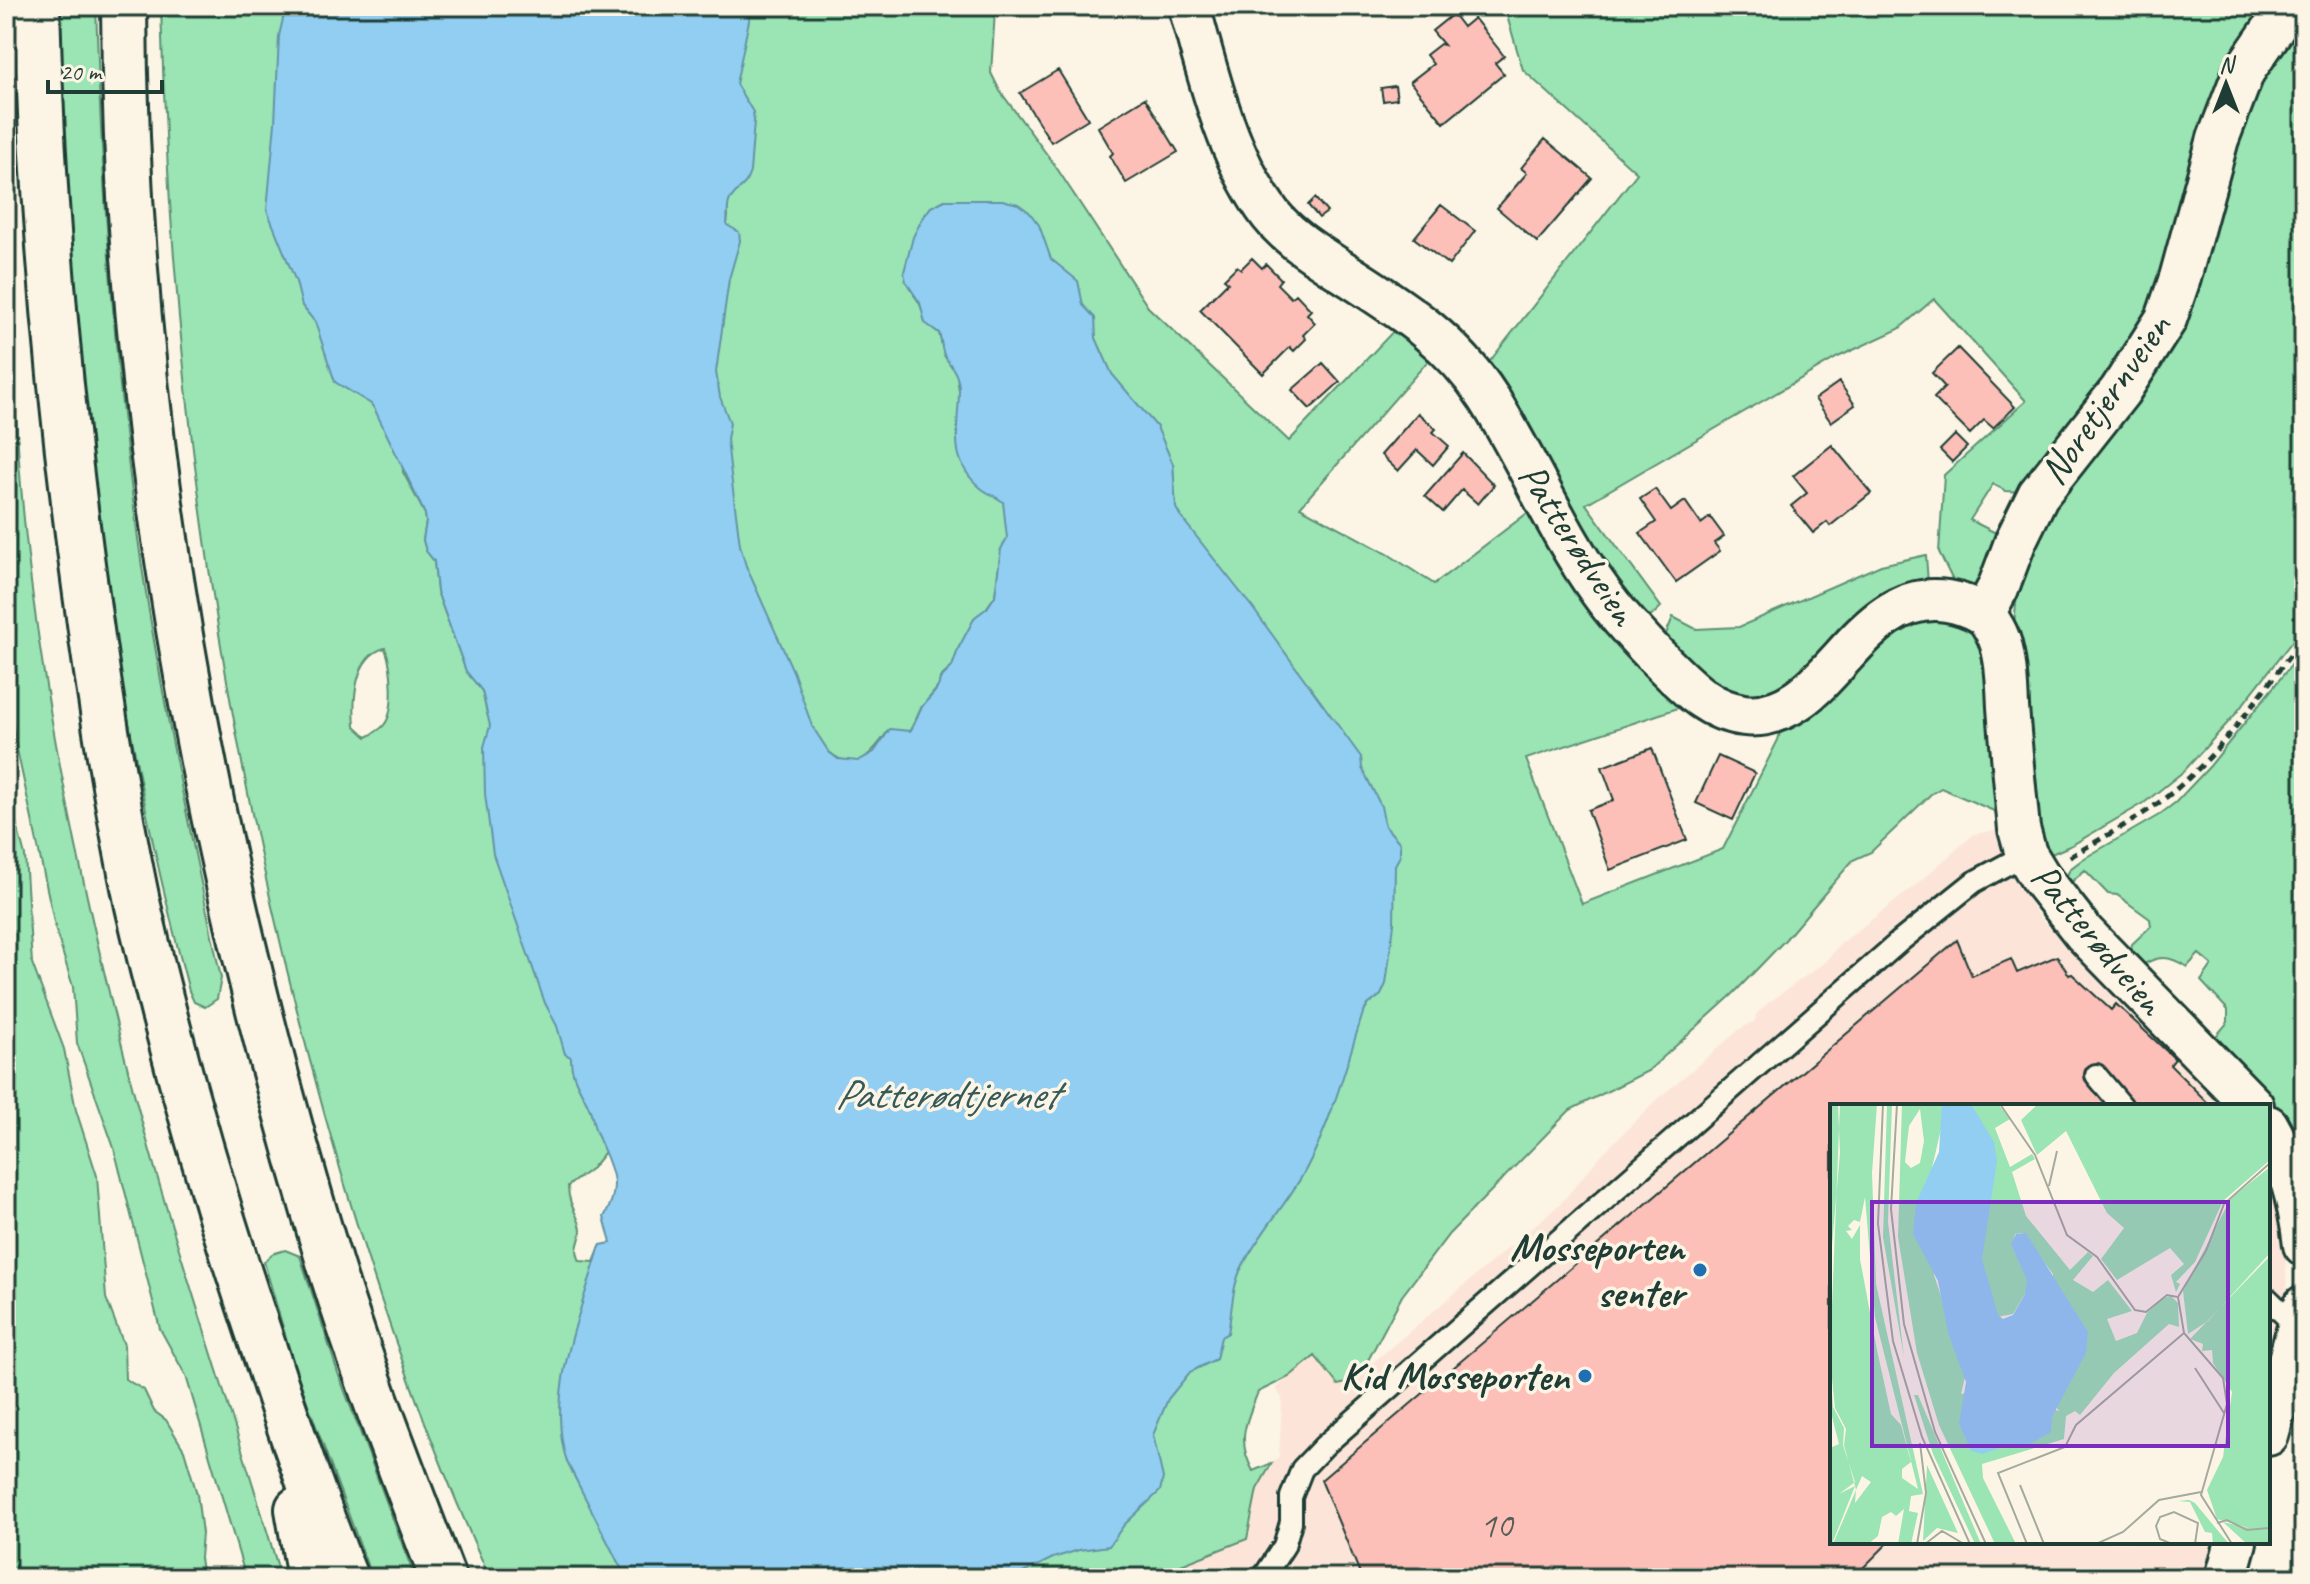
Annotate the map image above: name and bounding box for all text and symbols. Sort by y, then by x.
scale bar [48,44,162,94]
north arrow [2186,44,2266,124]
text: N [2219,51,2236,79]
text: 20 m [60,57,103,87]
street label: Noretjernveien [2028,303,2183,494]
street label: Patterødveien [1507,454,1650,636]
street label: Patterødveien [2020,853,2177,1027]
water label: Patterødtjernet [835,1068,1067,1121]
inset map [1830,1104,2270,1544]
place label: Mosseporten senter [1510,1222,1689,1318]
marker: Mosseporten senter [1691,1261,1709,1279]
place label: Kid Mosseporten [1341,1351,1571,1401]
marker: Kid Mosseporten [1576,1367,1594,1385]
house number: 10 [1480,1502,1515,1548]

